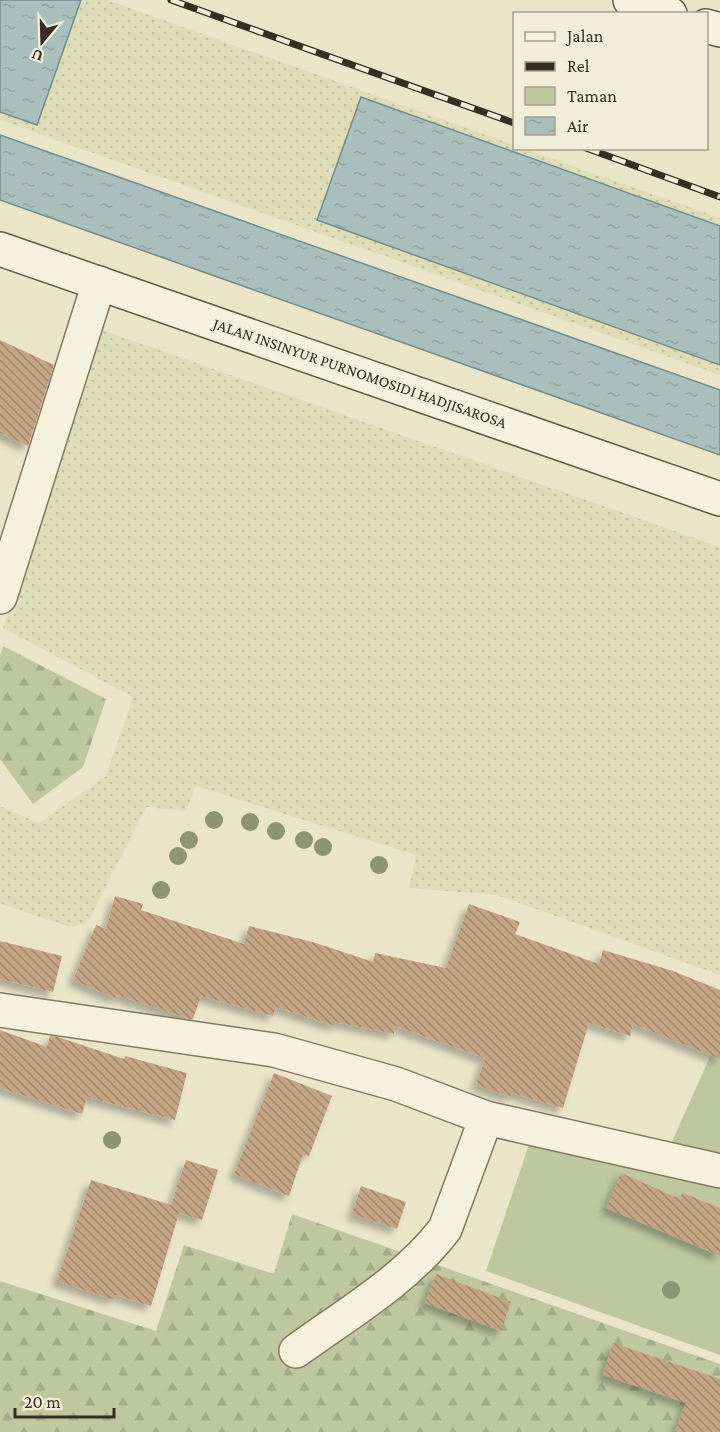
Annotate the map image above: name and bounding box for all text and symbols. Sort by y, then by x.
north arrow [12,12,72,72]
legend [513,12,708,150]
text: Jalan [565,26,604,46]
text: U [29,46,45,66]
text: Rel [567,56,590,76]
text: Taman [567,86,617,106]
text: Air [567,116,589,136]
street label: JALAN INSINYUR PURNOMOSIDI HADJISAROSA [209,314,510,433]
scale bar [15,1381,114,1419]
text: 20 m [24,1392,61,1412]

